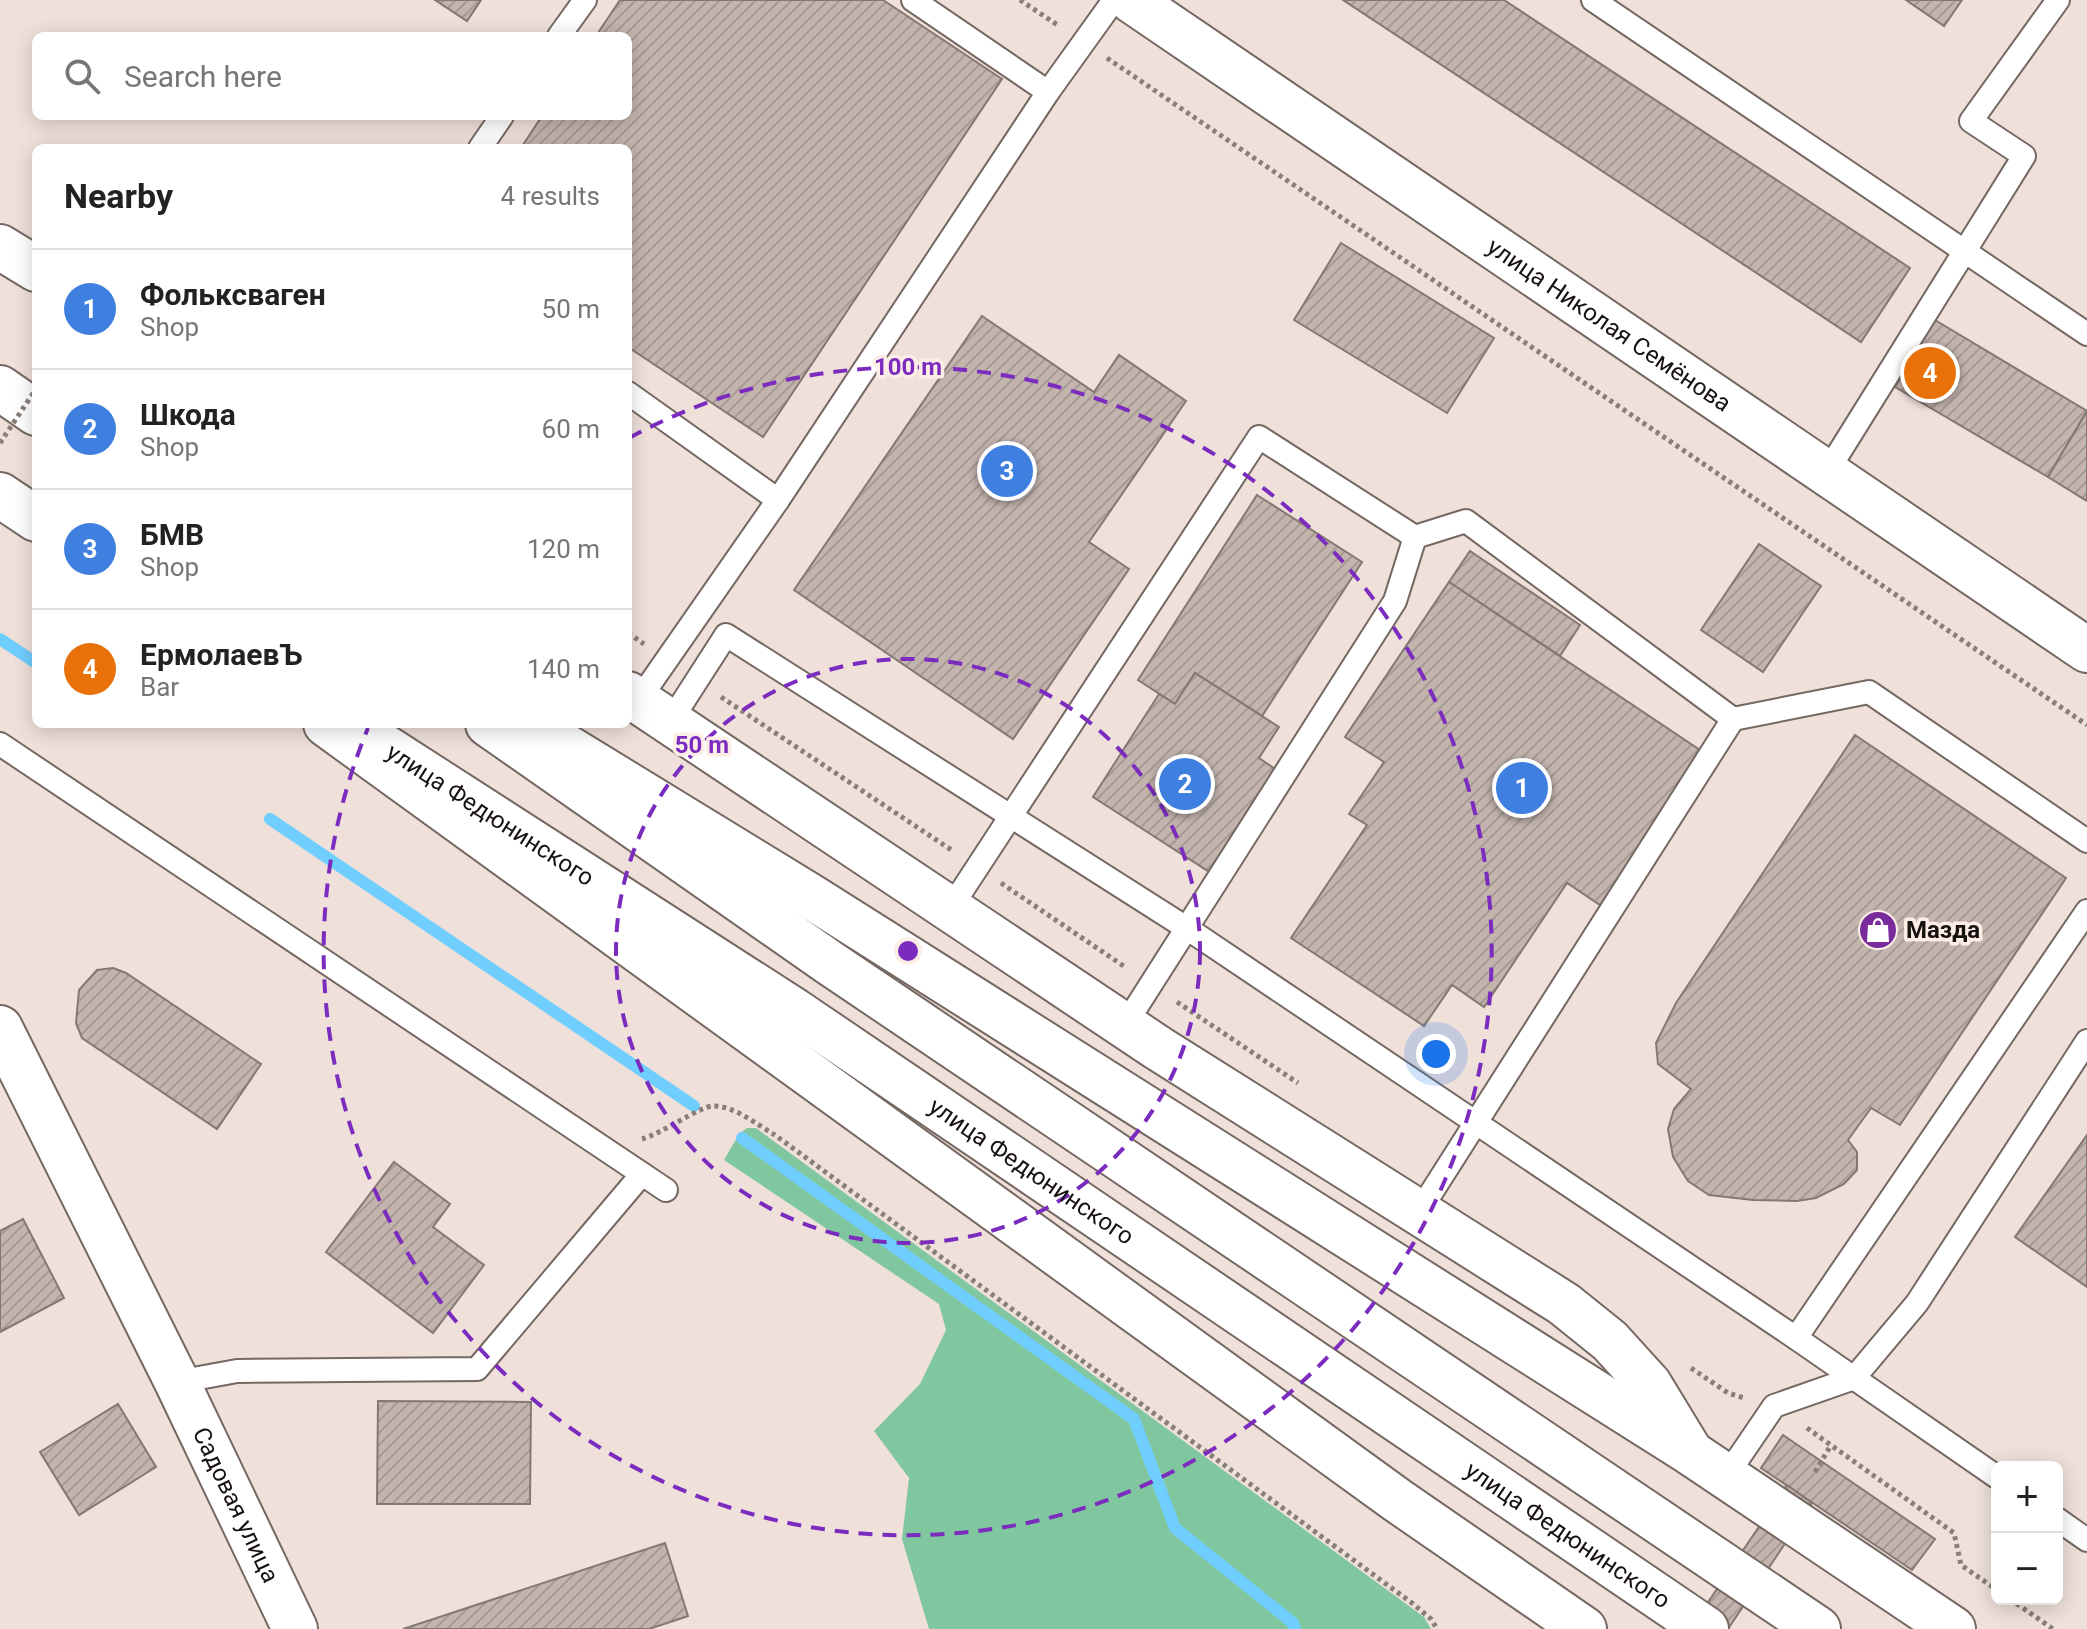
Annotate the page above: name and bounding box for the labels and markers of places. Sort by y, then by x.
pin: 4 [1904,343,1956,403]
pin: 3 [981,441,1033,501]
pin: 2 [1159,754,1211,814]
pin: 1 [1496,758,1548,818]
shop icon: Мазда [1857,909,1899,951]
place label: Мазда [1906,916,1980,944]
centre of rings [894,937,922,965]

